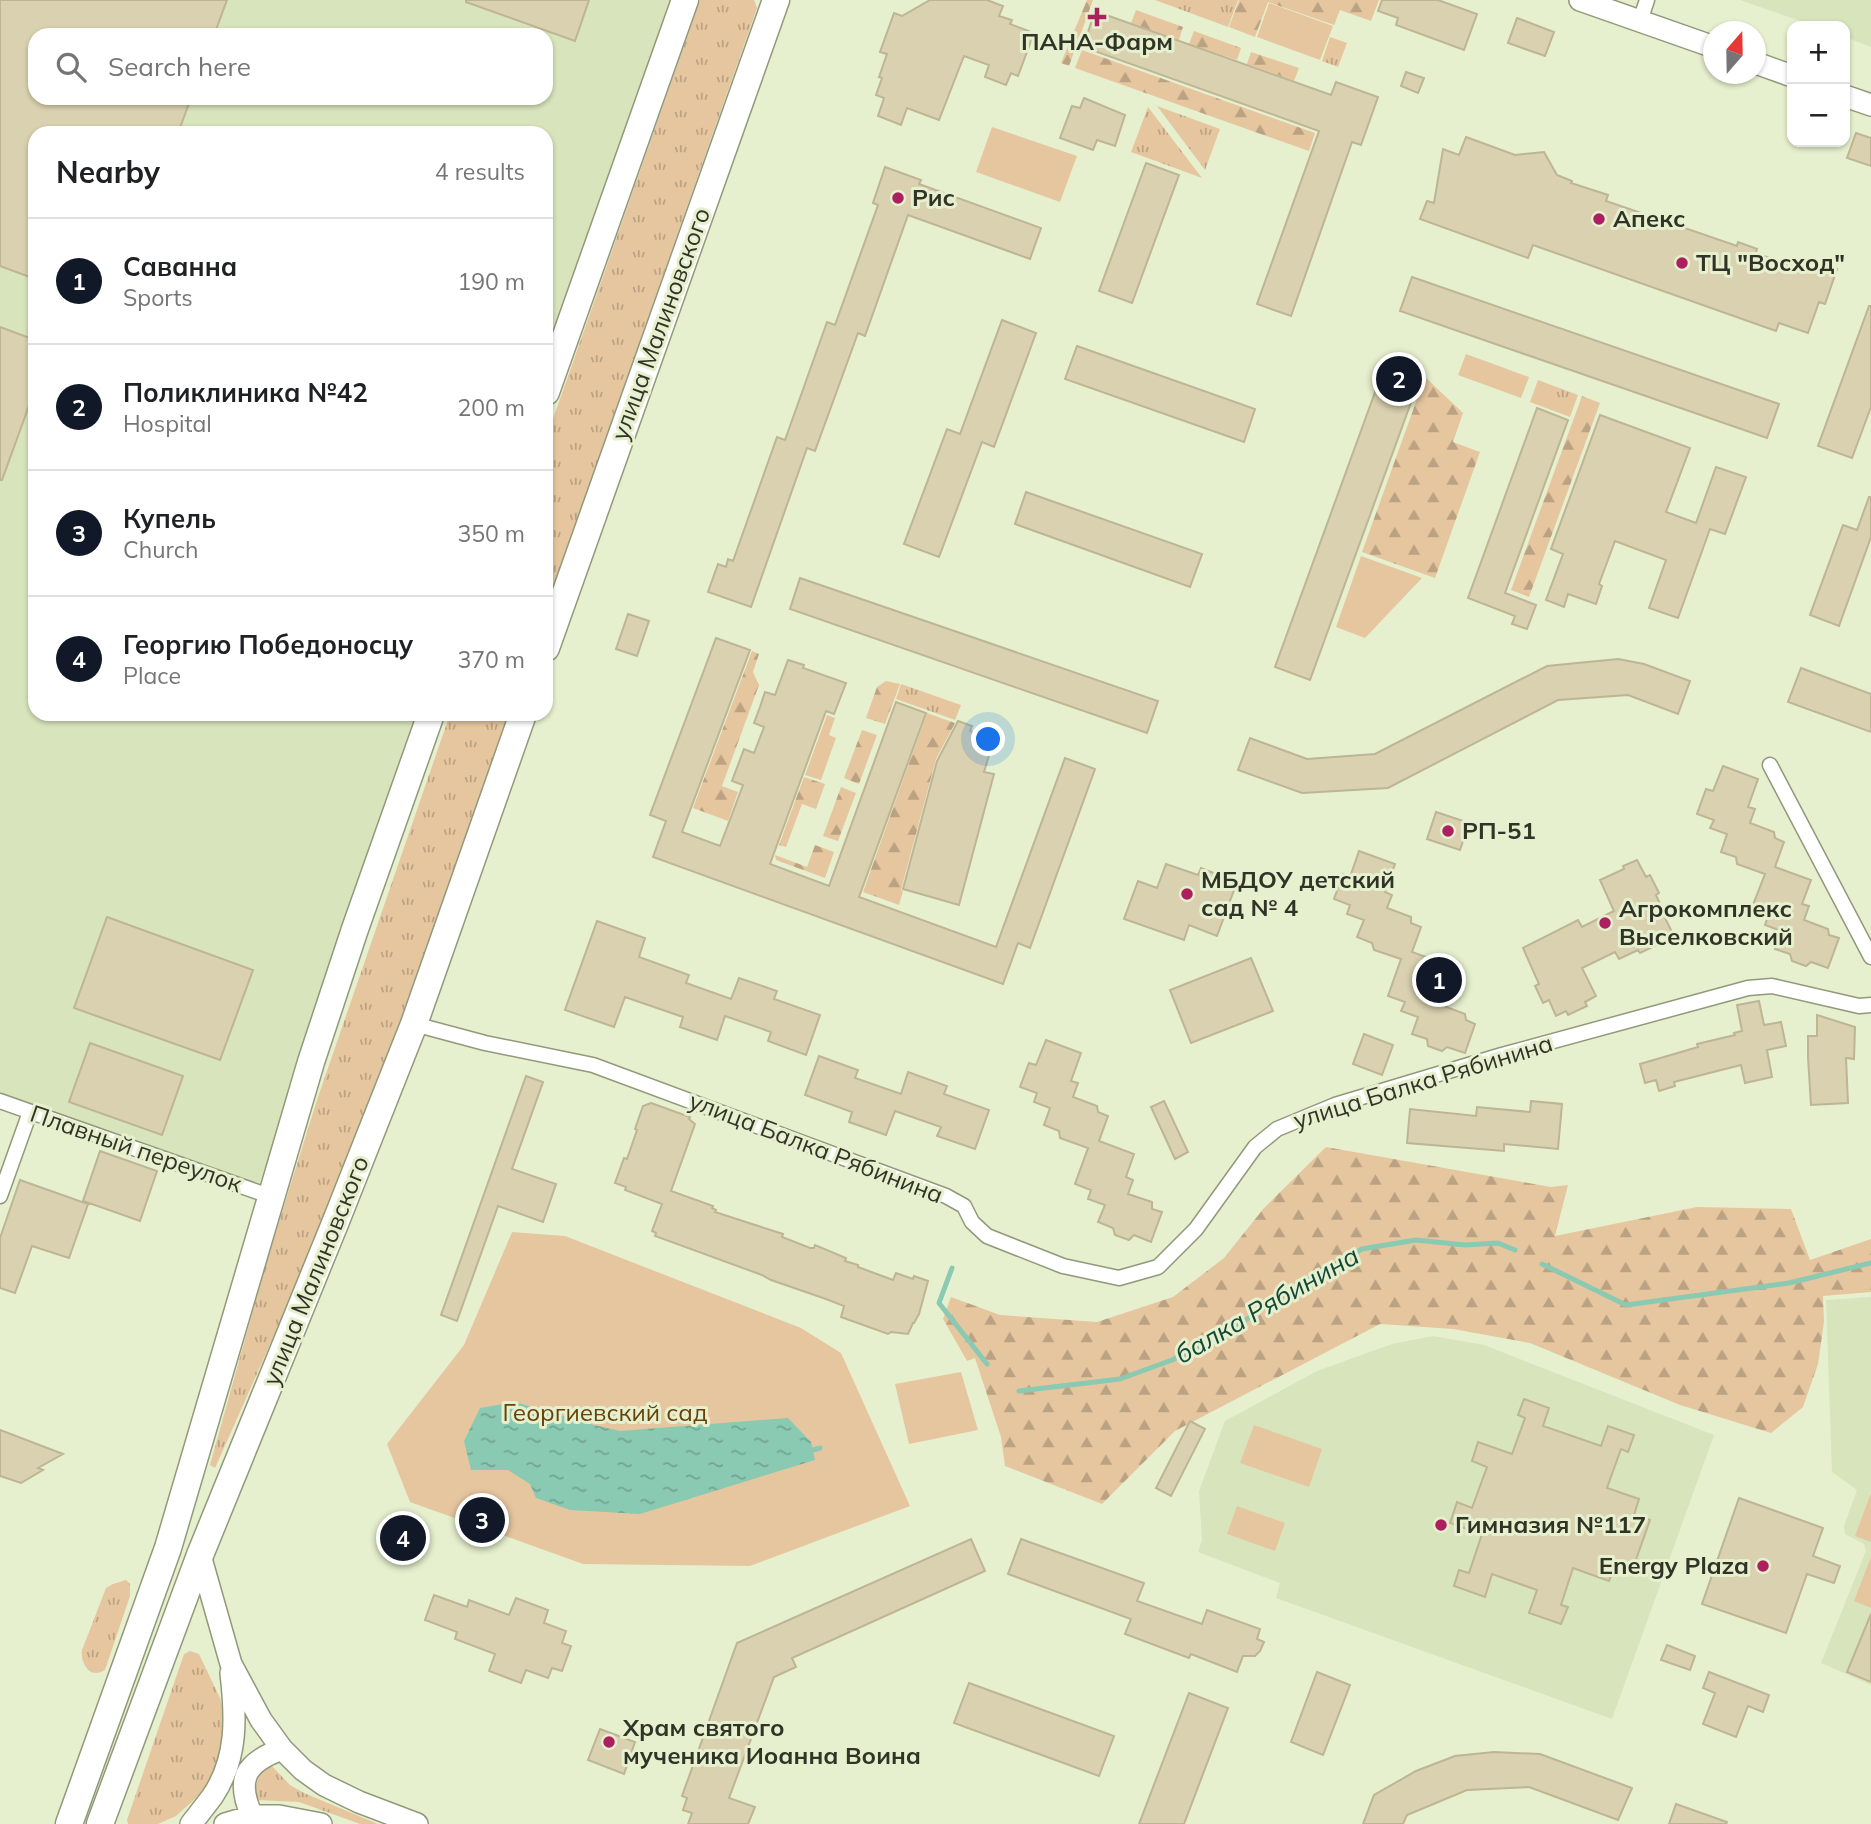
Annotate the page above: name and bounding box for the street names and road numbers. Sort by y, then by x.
street label: улица Малиновского [604,203,716,444]
street label: улица Балка Рябинина [1289,1027,1556,1135]
street label: улица Балка Рябинина [685,1085,948,1209]
street label: Плавный переулок [27,1098,246,1198]
street label: улица Малиновского [255,1151,375,1390]

